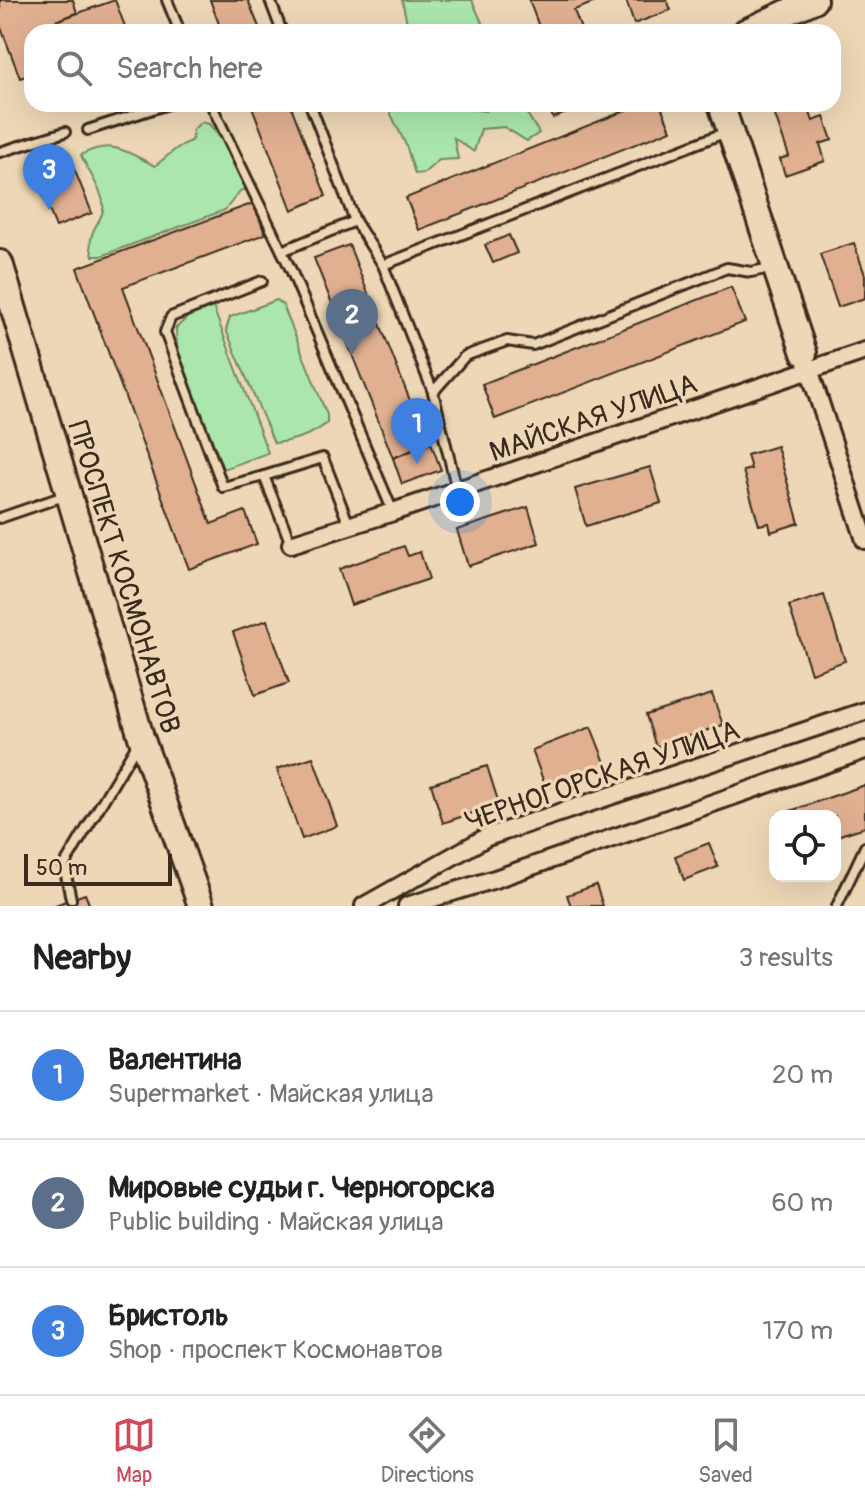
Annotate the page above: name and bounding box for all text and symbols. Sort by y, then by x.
search box [24,24,841,112]
icon: search [52,46,96,90]
text: Search here [116,50,263,87]
pin: 3 [23,144,75,210]
pin: 2 [326,289,378,355]
street label: МАЙСКАЯ УЛИЦА [485,366,702,470]
pin: 1 [391,398,443,464]
street label: ПРОСПЕКТ КОСМОНАВТОВ [59,417,188,738]
your location [440,482,480,522]
street label: ЧЕРНОГОРСКАЯ УЛИЦА [461,713,744,840]
map controls [769,810,841,882]
button: locate [769,810,841,882]
scale bar [24,850,172,886]
text: 50 m [36,854,87,882]
text: Nearby [32,937,131,980]
text: 3 results [739,942,833,974]
text: Валентина [108,1041,242,1078]
text: 1 [53,1059,63,1091]
text: 20 m [772,1059,833,1091]
text: Supermarket · Майская улица [108,1078,434,1110]
text: Мировые судьи г. Черногорска [108,1169,495,1206]
text: 2 [51,1187,65,1219]
text: 60 m [771,1187,833,1219]
text: Public building · Майская улица [108,1206,444,1238]
text: Бристоль [108,1297,229,1334]
text: 3 [51,1315,65,1347]
text: 170 m [763,1315,833,1347]
text: Shop · проспект Космонавтов [108,1334,443,1366]
tab: Map [112,1413,156,1489]
tab: Directions [381,1413,474,1489]
tab: Saved [698,1413,753,1489]

